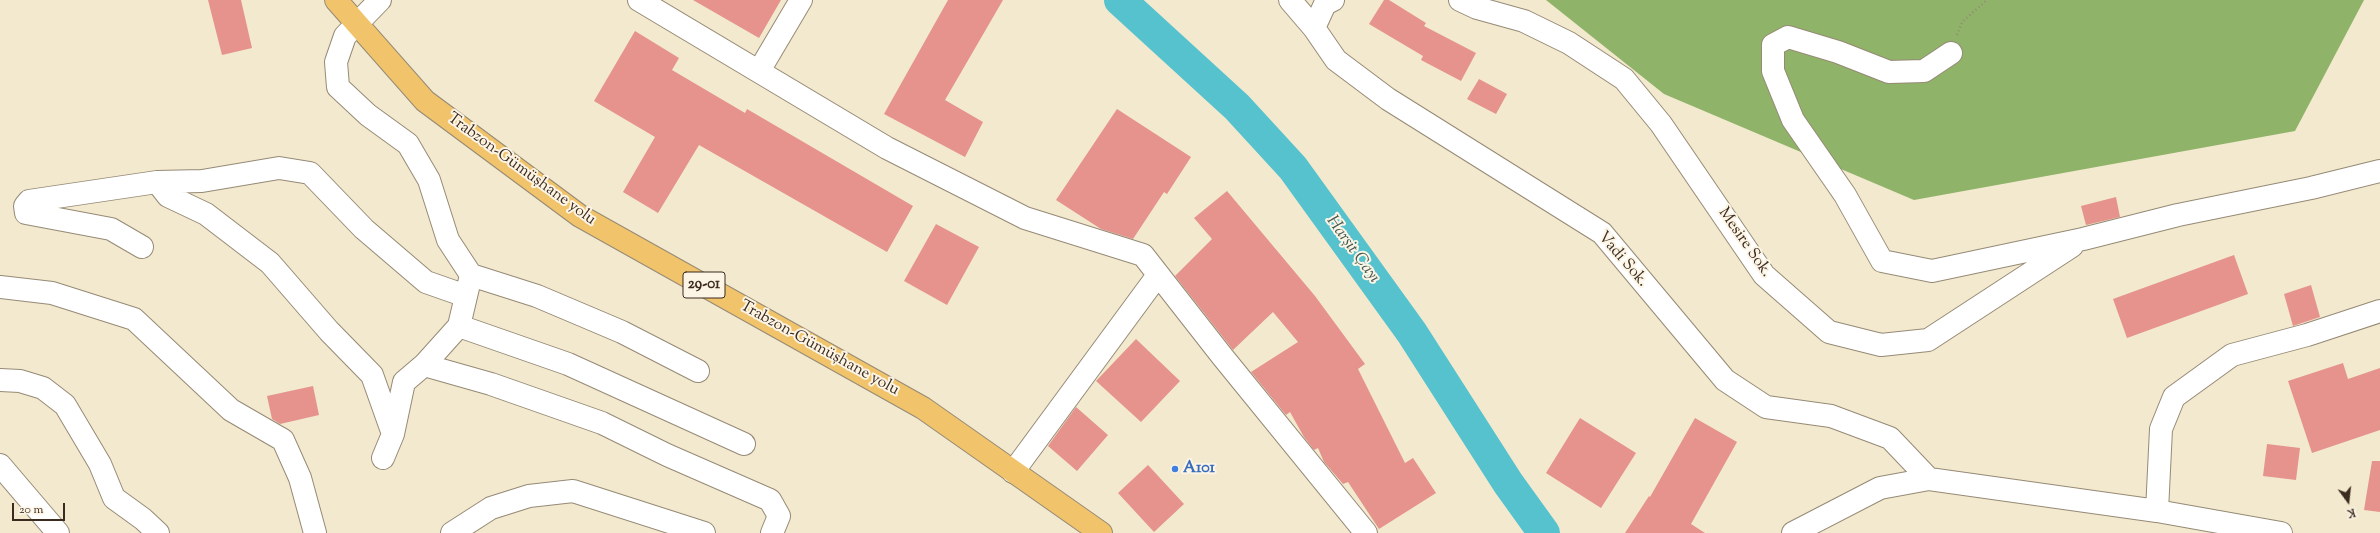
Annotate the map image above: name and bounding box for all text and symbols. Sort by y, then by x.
street label: Trabzon-Gümüşhane yolu [443,110,599,230]
street label: Mesire Sok. [1713,205,1775,281]
water label: Harşit Çayı [1321,212,1383,288]
street label: Vadi Sok. [1593,228,1651,292]
road number: 29-01 [683,272,725,298]
street label: Trabzon-Gümüşhane yolu [736,297,902,401]
place label: A101 [1183,459,1215,479]
marker: A101 [1170,464,1180,474]
north arrow [2328,481,2368,521]
scale bar [14,495,67,521]
text: 20 m [19,501,43,519]
text: K [2345,504,2357,521]

